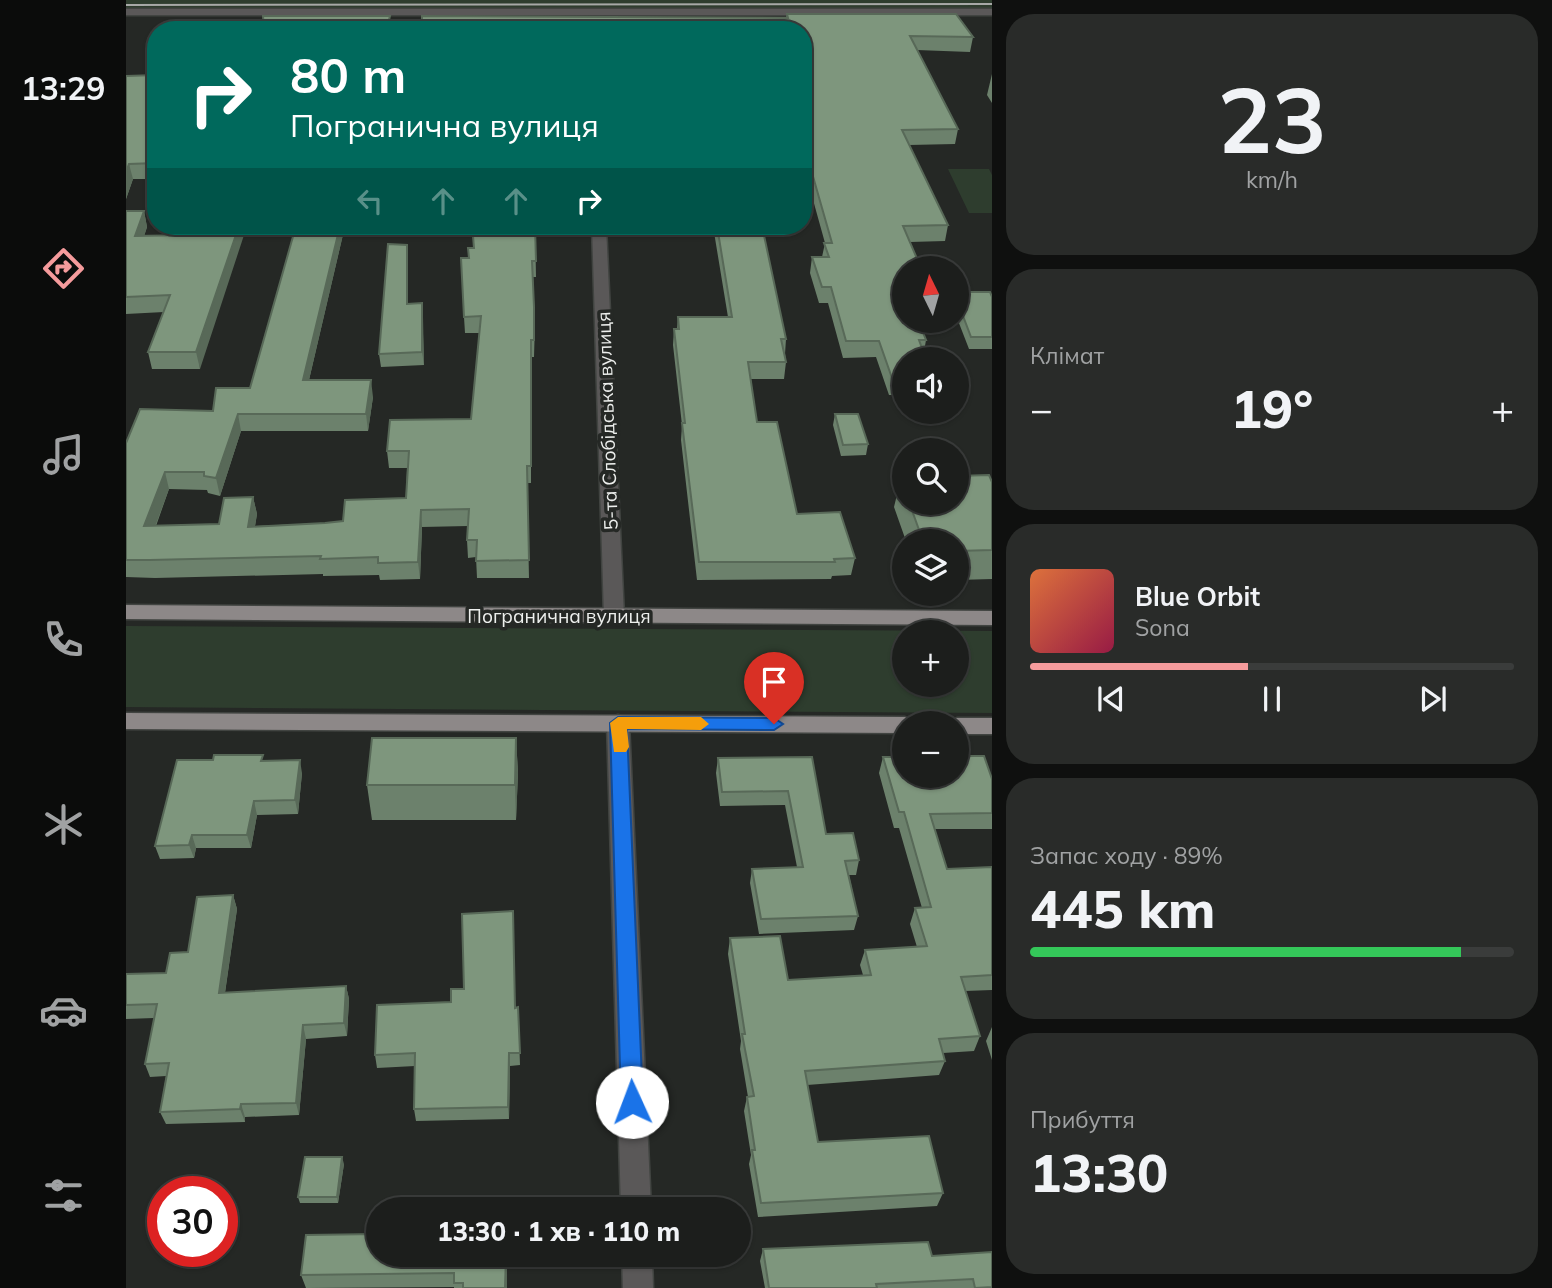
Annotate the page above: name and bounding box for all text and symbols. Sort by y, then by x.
text: 80 m [290,44,406,105]
icon: right [175,49,266,140]
text: 23 [1217,62,1327,176]
text: 13:29 [21,68,105,108]
text: Погранична вулиця [290,105,599,145]
text: km/h [1246,165,1298,194]
icon: left [351,182,389,220]
icon: ahead [424,182,462,220]
icon: ahead [497,182,535,220]
icon: right [570,182,608,220]
icon: directions [39,244,88,293]
north arrow [892,256,970,332]
map controls [892,256,969,788]
street label: 5-та Слобідська вулиця [591,311,623,531]
text: Клімат [1030,341,1104,370]
button: sound [892,347,969,424]
text: 19° [1231,376,1313,441]
text: − [1030,385,1053,433]
text: + [1491,385,1514,433]
icon: music [39,430,88,479]
button: search [892,438,969,515]
button: layers [892,529,969,606]
text: Blue Orbit [1135,580,1260,613]
street label: Погранична вулиця [467,604,651,628]
text: Sona [1135,613,1190,642]
icon: phone [39,615,88,664]
button: + [892,620,969,697]
pin [744,652,804,724]
icon: arrive [755,663,793,701]
icon: previous [1092,680,1130,718]
icon: pause [1253,680,1291,718]
icon: next [1414,680,1452,718]
button: − [892,711,969,788]
icon: climate [39,800,88,849]
text: Запас ходу · 89% [1030,841,1223,870]
text: 445 km [1030,876,1215,941]
icon: car [39,986,88,1035]
position arrow [595,1065,669,1139]
text: Прибуття [1030,1105,1135,1134]
text: 13:30 [1030,1140,1168,1205]
icon: filters [39,1171,88,1220]
speed limit sign: 30 [147,1176,238,1267]
text: 13:30 · 1 хв · 110 m [437,1215,680,1248]

